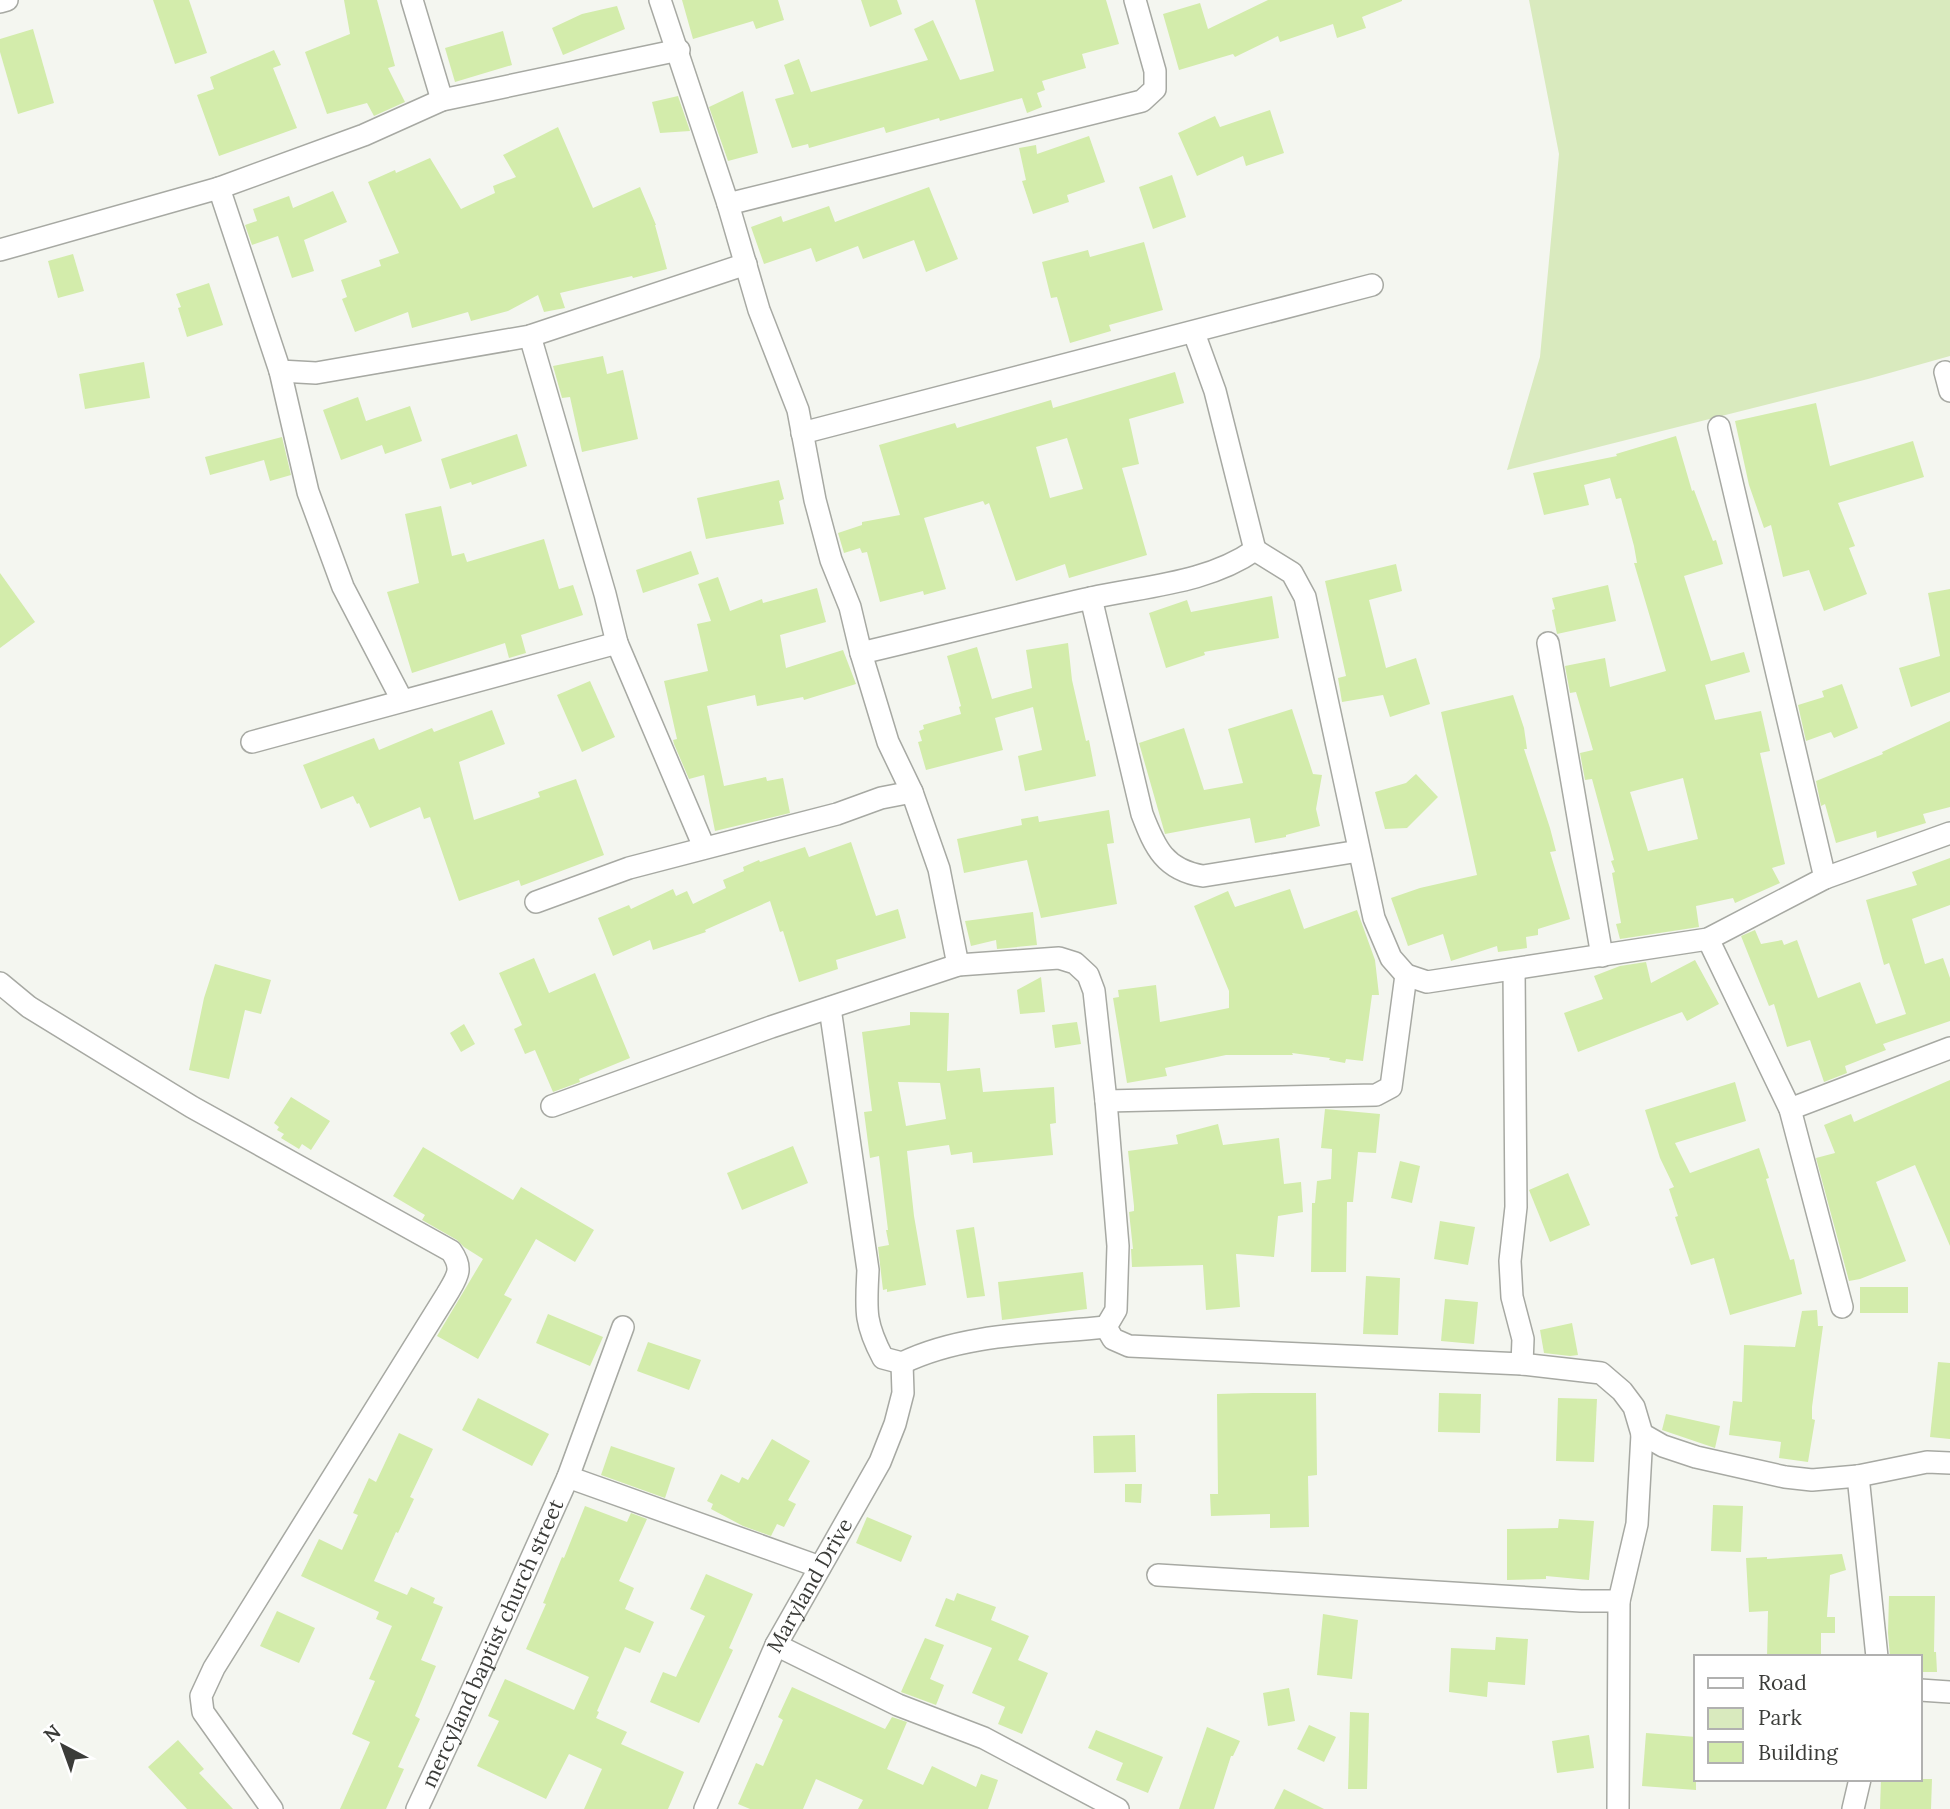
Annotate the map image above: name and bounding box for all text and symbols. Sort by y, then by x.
street label: mercyland baptist church street [415,1494,570,1792]
street label: Maryland Drive [760,1513,858,1657]
legend [1694,1655,1922,1781]
text: Road [1758,1669,1807,1696]
text: Park [1758,1704,1802,1731]
north arrow [28,1711,98,1781]
text: N [38,1719,65,1747]
text: Building [1758,1739,1838,1766]

